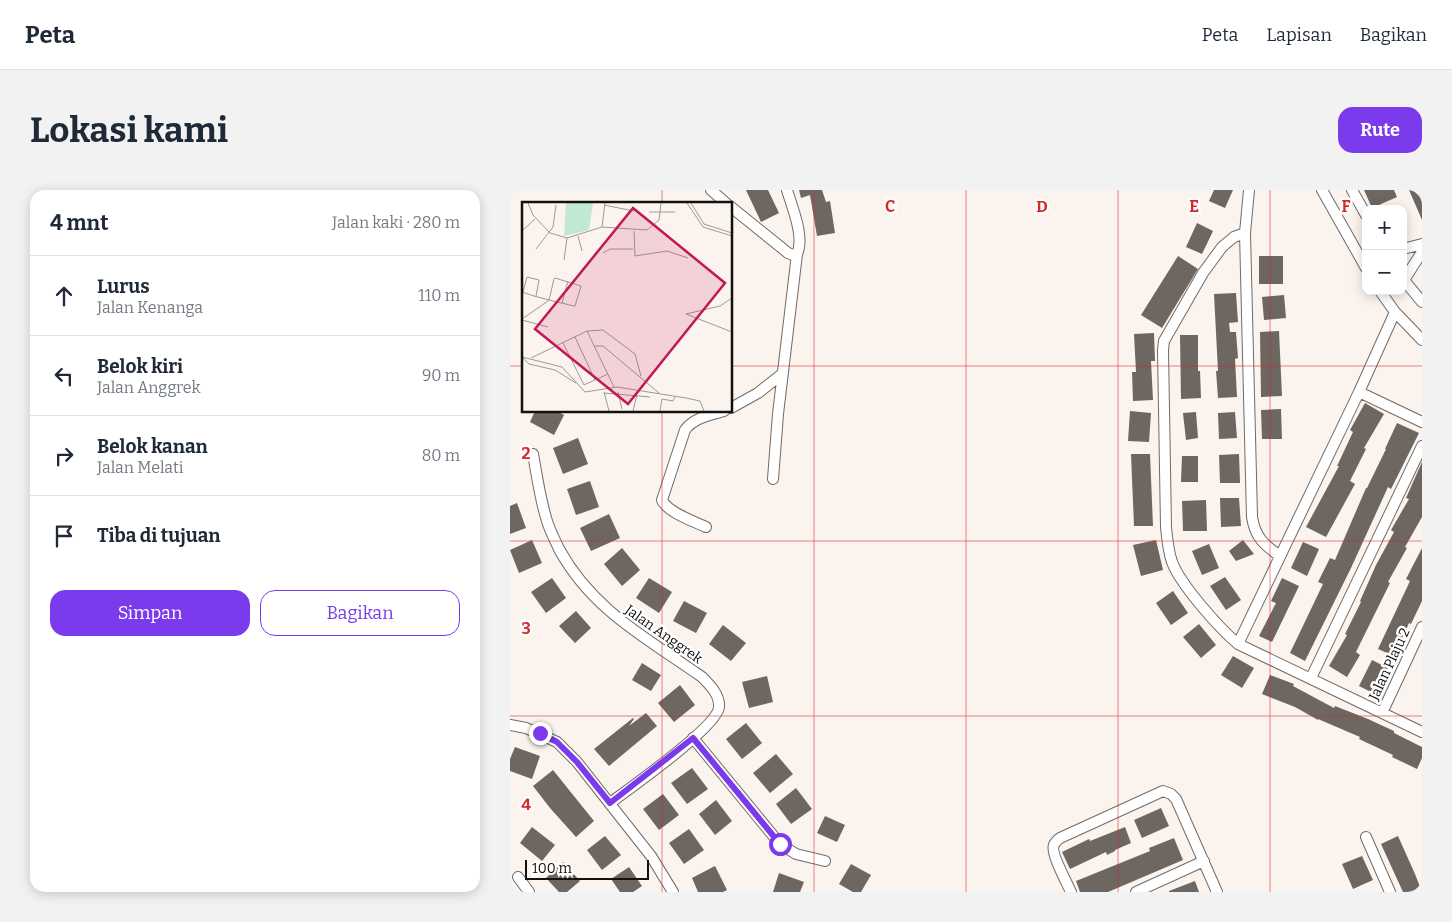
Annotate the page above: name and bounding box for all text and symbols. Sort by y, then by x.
text: Peta [25,21,75,49]
text: Peta [1202,24,1238,46]
text: Lapisan [1266,24,1332,46]
text: Bagikan [1360,24,1427,46]
button: Rute [1338,107,1422,153]
text: Lokasi kami [30,109,228,151]
text: C [885,197,895,216]
text: D [1036,197,1048,216]
text: E [1189,197,1199,216]
text: F [1342,197,1351,216]
inset map [522,202,732,412]
map controls [1362,205,1407,295]
button: + [1362,205,1407,250]
text: 4 mnt [50,210,108,236]
text: Jalan kaki · 280 m [332,213,460,232]
button: − [1362,250,1407,295]
text: Lurus [97,275,150,298]
icon: ahead [50,282,78,310]
text: 110 m [418,286,460,305]
text: Jalan Kenanga [97,298,203,317]
text: Belok kiri [97,355,183,378]
icon: left [50,362,78,390]
text: 90 m [422,366,460,385]
text: Jalan Anggrek [97,378,201,397]
text: Belok kanan [97,435,208,458]
icon: right [50,442,78,470]
text: 2 [521,444,531,463]
text: 80 m [422,446,460,465]
text: Jalan Melati [97,458,184,477]
icon: arrive [50,522,78,550]
text: Tiba di tujuan [97,524,221,547]
button: Simpan [50,590,250,636]
button: Bagikan [260,590,460,636]
street label: Jalan Anggrek [621,601,706,667]
text: 3 [521,619,531,638]
street label: Jalan Plaju 2 [1365,625,1414,704]
route end [529,722,552,745]
text: 4 [521,795,531,814]
route start [769,833,792,856]
scale bar [525,857,649,880]
text: 100 m [532,860,572,877]

